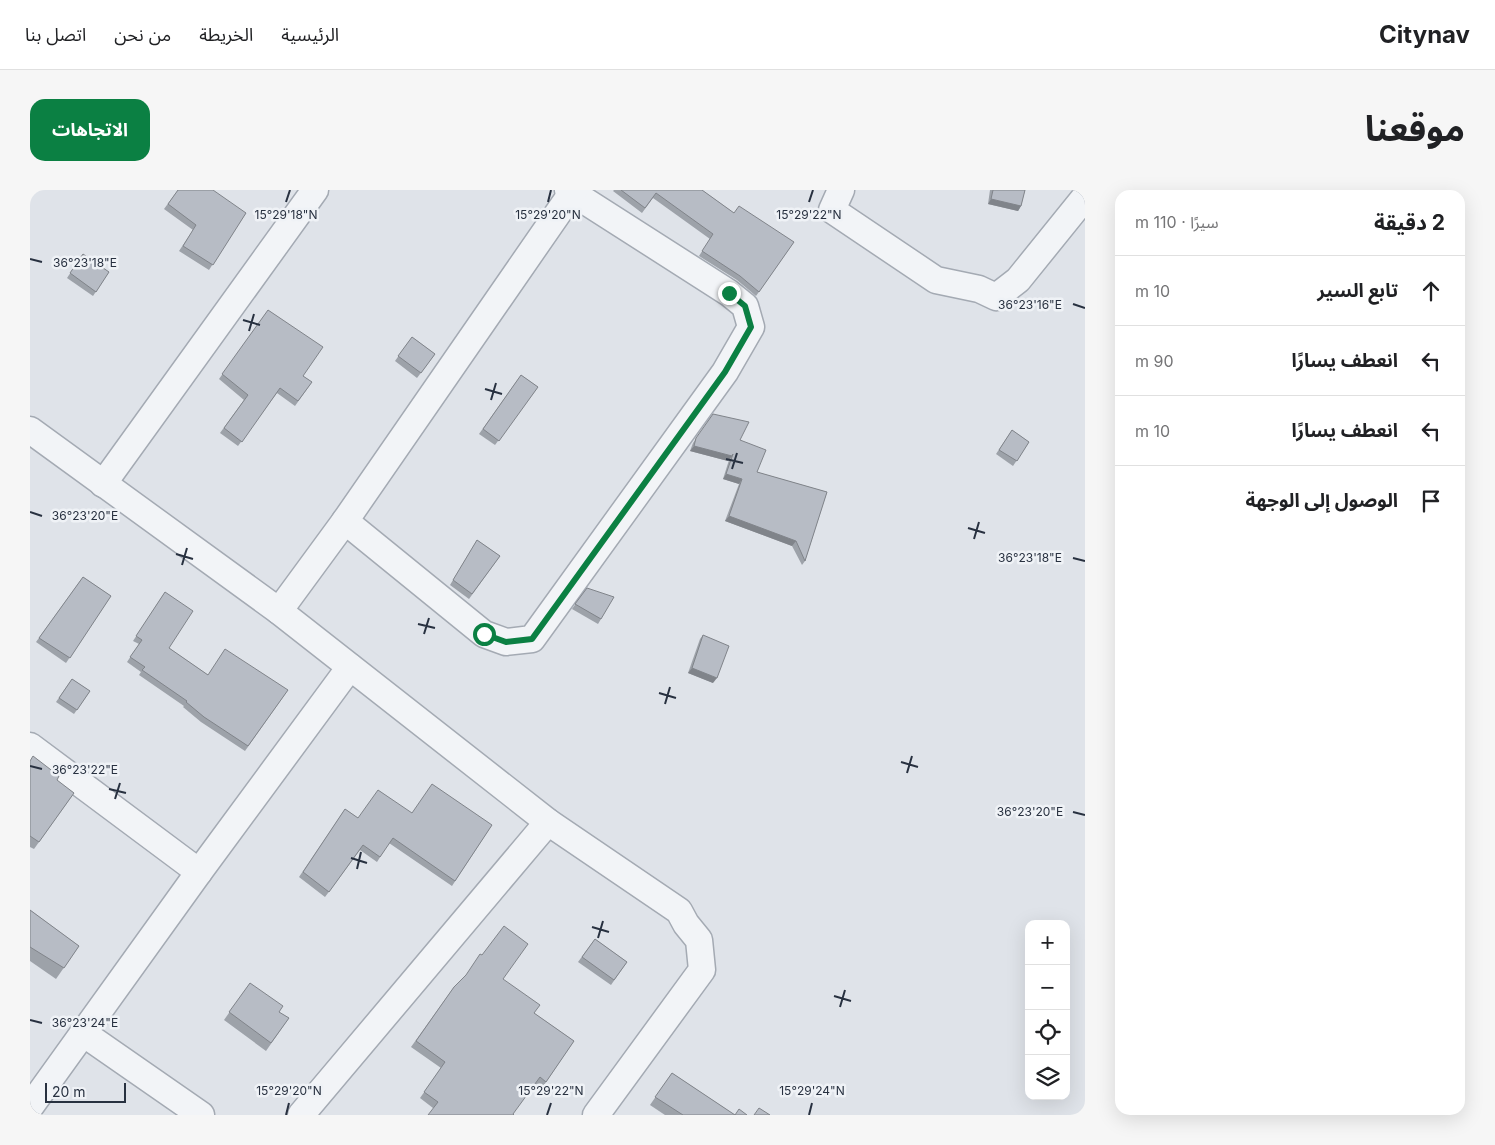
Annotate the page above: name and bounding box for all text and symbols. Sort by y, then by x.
text: Citynav [1379,20,1470,49]
text: اتصل بنا [25,24,86,45]
text: من نحن [114,24,171,45]
text: الخريطة [199,24,253,45]
text: الرئيسية [281,24,339,45]
button: الاتجاهات [30,99,150,161]
text: موقعنا [1365,107,1465,149]
text: 15°29'18"N [255,207,317,222]
text: 15°29'20"N [515,207,581,222]
text: 15°29'22"N [776,207,842,222]
text: 2 دقيقة [1374,210,1445,235]
text: سيرًا · 110 m [1135,212,1219,232]
text: 36°23'18"E [53,255,117,270]
icon: ahead [1417,277,1445,305]
text: تابع السير [1317,279,1398,302]
text: 10 m [1135,281,1170,301]
route end [718,282,741,305]
text: 36°23'16"E [998,297,1062,312]
icon: left [1417,347,1445,375]
text: انعطف يسارًا [1291,349,1398,372]
text: 90 m [1135,351,1174,371]
icon: left [1417,417,1445,445]
text: انعطف يسارًا [1291,419,1398,442]
text: 10 m [1135,421,1170,441]
icon: arrive [1417,487,1445,515]
text: الوصول إلى الوجهة [1246,489,1398,512]
text: 36°23'20"E [52,508,118,523]
text: 36°23'18"E [998,550,1062,565]
route start [473,623,496,646]
text: 36°23'22"E [52,762,118,777]
text: 36°23'20"E [997,804,1063,819]
map controls [1025,920,1070,1100]
button: + [1025,920,1070,965]
button: − [1025,965,1070,1010]
button: locate [1025,1010,1070,1055]
text: 36°23'24"E [52,1015,118,1030]
button: layers [1025,1055,1070,1100]
scale bar [45,1080,126,1103]
text: 20 m [52,1083,86,1100]
text: 15°29'20"N [256,1083,322,1098]
text: 15°29'22"N [518,1083,584,1098]
text: 15°29'24"N [779,1083,845,1098]

